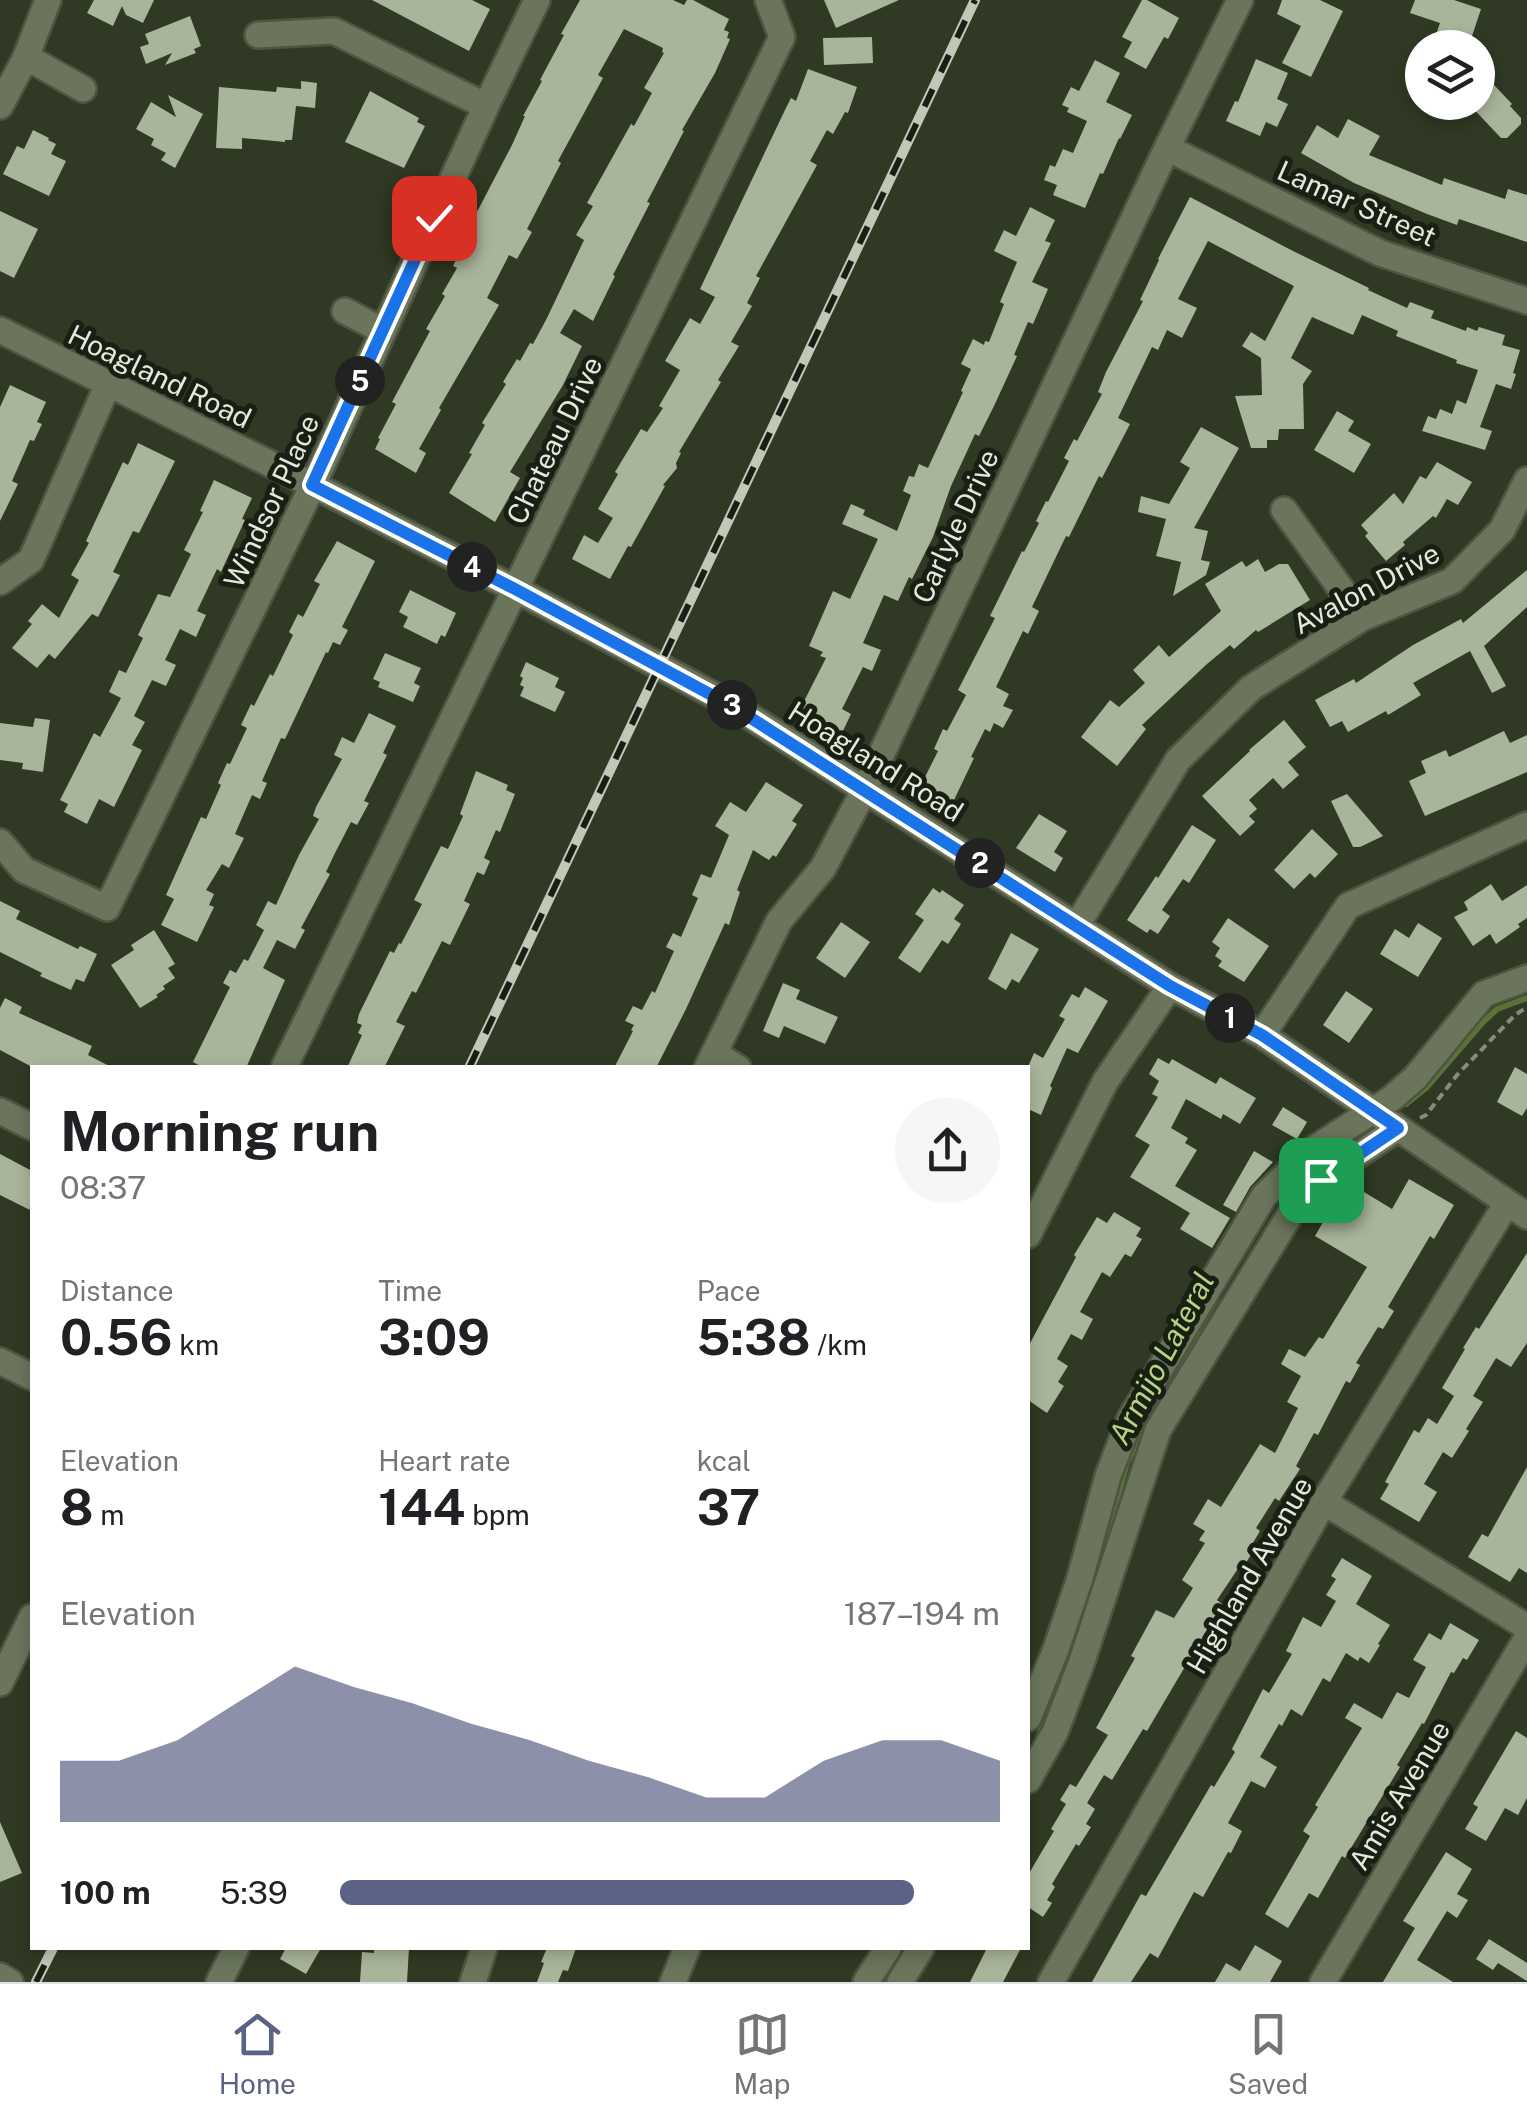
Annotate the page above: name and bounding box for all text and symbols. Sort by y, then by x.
map controls [1405,30,1495,120]
button: layers [1405,30,1495,120]
street label: Lamar Street [1272,153,1442,253]
pin [392,176,477,261]
icon: check [407,191,462,246]
street label: Hoagland Road [63,317,257,435]
street label: Chateau Drive [499,351,609,529]
pin: 5 [335,356,385,406]
text: 5 [351,364,369,397]
street label: Windsor Place [217,409,325,593]
street label: Carlyle Drive [905,444,1005,608]
street label: Avalon Drive [1287,536,1445,640]
pin: 4 [447,542,497,592]
text: 4 [463,550,481,583]
pin: 3 [707,680,757,730]
text: 3 [723,688,741,721]
street label: Hoagland Road [783,694,969,828]
pin: 2 [955,838,1005,888]
text: 2 [971,846,989,879]
pin: 1 [1205,993,1255,1043]
text: 1 [1224,1001,1236,1034]
button: share [895,1098,1000,1203]
text: Morning run [60,1099,379,1163]
pin [1279,1138,1364,1223]
icon: arrive [1294,1153,1349,1208]
text: 08:37 [60,1169,146,1206]
water label: Armijo Lateral [1101,1266,1221,1450]
text: Distance [60,1274,174,1307]
text: Time [378,1274,442,1307]
text: Pace [697,1274,761,1307]
text: 0.56 [60,1307,172,1366]
text: 3:09 [378,1307,490,1366]
text: 5:38 [697,1307,811,1366]
text: km [172,1328,219,1361]
text: /km [811,1328,867,1361]
text: Elevation [60,1444,179,1477]
text: Heart rate [378,1444,511,1477]
text: kcal [697,1444,751,1477]
street label: Highland Avenue [1179,1471,1319,1679]
text: 8 [60,1477,94,1536]
text: 144 [378,1477,465,1536]
text: 37 [697,1477,760,1536]
text: m [94,1498,125,1531]
text: bpm [465,1498,530,1531]
text: Elevation [60,1595,196,1632]
text: 187–194 m [844,1595,1000,1632]
street label: Amis Avenue [1342,1714,1456,1876]
text: 100 m [60,1874,151,1911]
text: 5:39 [220,1874,288,1911]
tab: Home [219,2007,296,2100]
tab: Map [734,2007,790,2100]
tab: Saved [1228,2007,1308,2100]

